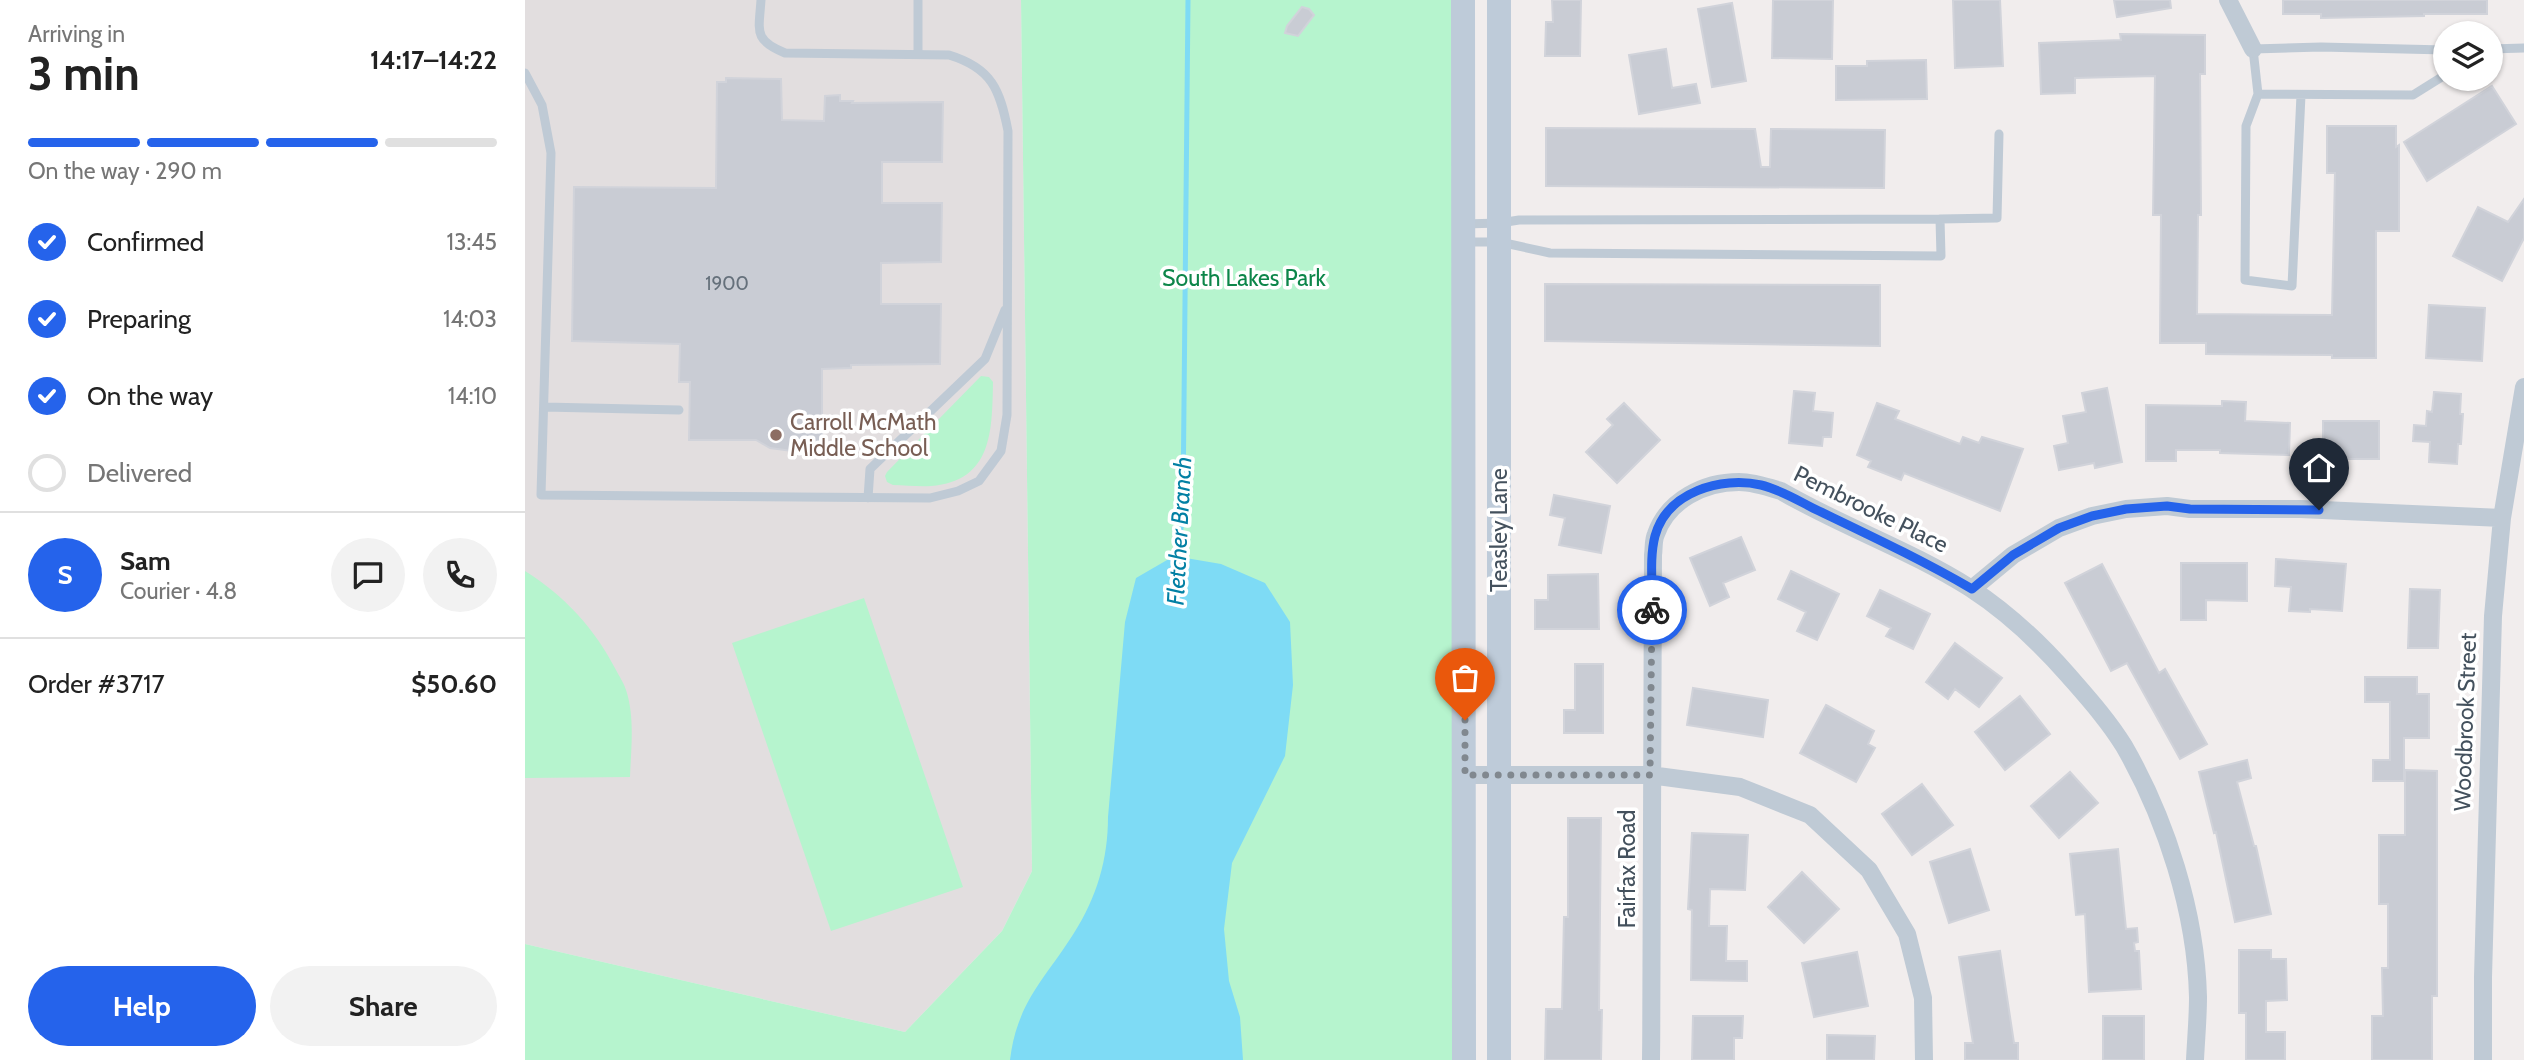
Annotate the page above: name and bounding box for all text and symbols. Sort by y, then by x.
text: Arriving in [28,20,125,48]
map controls [2433,21,2503,91]
button: layers [2433,21,2503,91]
text: 14:17–14:22 [370,44,497,76]
text: 3 min [28,46,140,102]
text: On the way · 290 m [28,157,222,185]
icon: check [28,223,66,261]
text: Confirmed [87,226,204,258]
text: 13:45 [447,228,497,256]
park label: South Lakes Park [1162,264,1327,292]
house number: 1900 [705,272,749,295]
icon: check [28,300,66,338]
text: Preparing [87,303,191,335]
text: 14:03 [443,305,497,333]
icon: check [28,377,66,415]
text: On the way [87,380,213,412]
text: 14:10 [448,382,497,410]
place label: Carroll McMath Middle School [790,408,936,462]
marker: Carroll McMath Middle School [768,427,784,443]
pin [2289,438,2349,510]
icon: home [2300,449,2338,487]
water label: Fletcher Branch [1161,456,1197,606]
text: Delivered [87,457,192,489]
street label: Pembrooke Place [1789,460,1953,559]
street label: Teasley Lane [1485,468,1513,592]
button: chat [331,538,405,612]
button: phone [423,538,497,612]
text: Sam [120,545,171,577]
text: S [57,559,73,591]
courier [1617,575,1687,645]
text: Courier · 4.8 [120,577,237,605]
icon: bike [1633,591,1671,629]
street label: Woodbrook Street [2448,632,2482,812]
pin [1435,648,1495,720]
icon: bag [1446,659,1484,697]
text: Order #3717 [28,668,165,700]
text: $50.60 [411,668,497,700]
street label: Fairfax Road [1613,810,1641,928]
button: Help [28,966,256,1046]
button: Share [270,966,497,1046]

